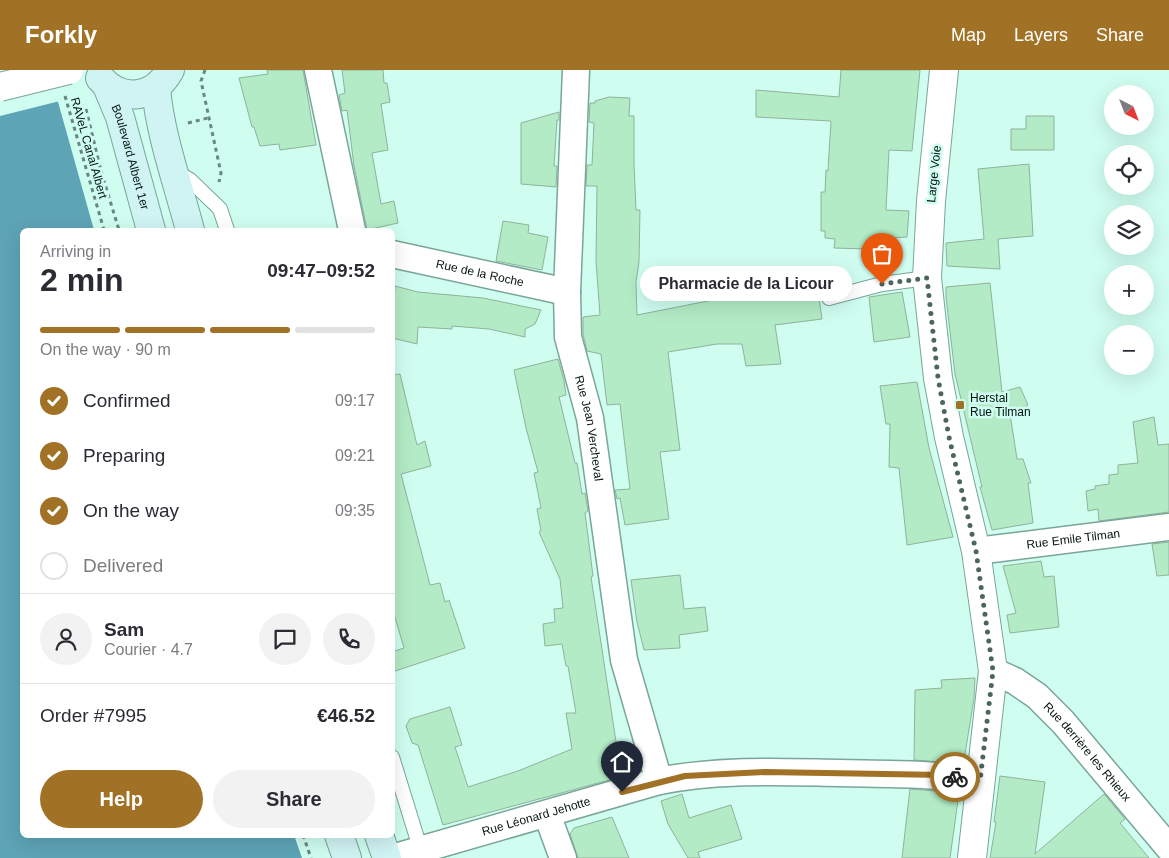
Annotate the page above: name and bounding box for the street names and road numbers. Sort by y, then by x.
street label: RAVeL Canal Albert [68,96,110,201]
street label: Boulevard Albert 1er [108,102,152,211]
street label: Large Voie [924,144,944,203]
street label: Rue de la Roche [435,257,525,290]
street label: Rue Jean Vercheval [572,374,606,482]
street label: Rue Emile Tilman [1026,526,1121,552]
street label: Rue derrière les Rhieux [1041,700,1134,804]
street label: Rue Léonard Jehotte [480,794,592,839]

